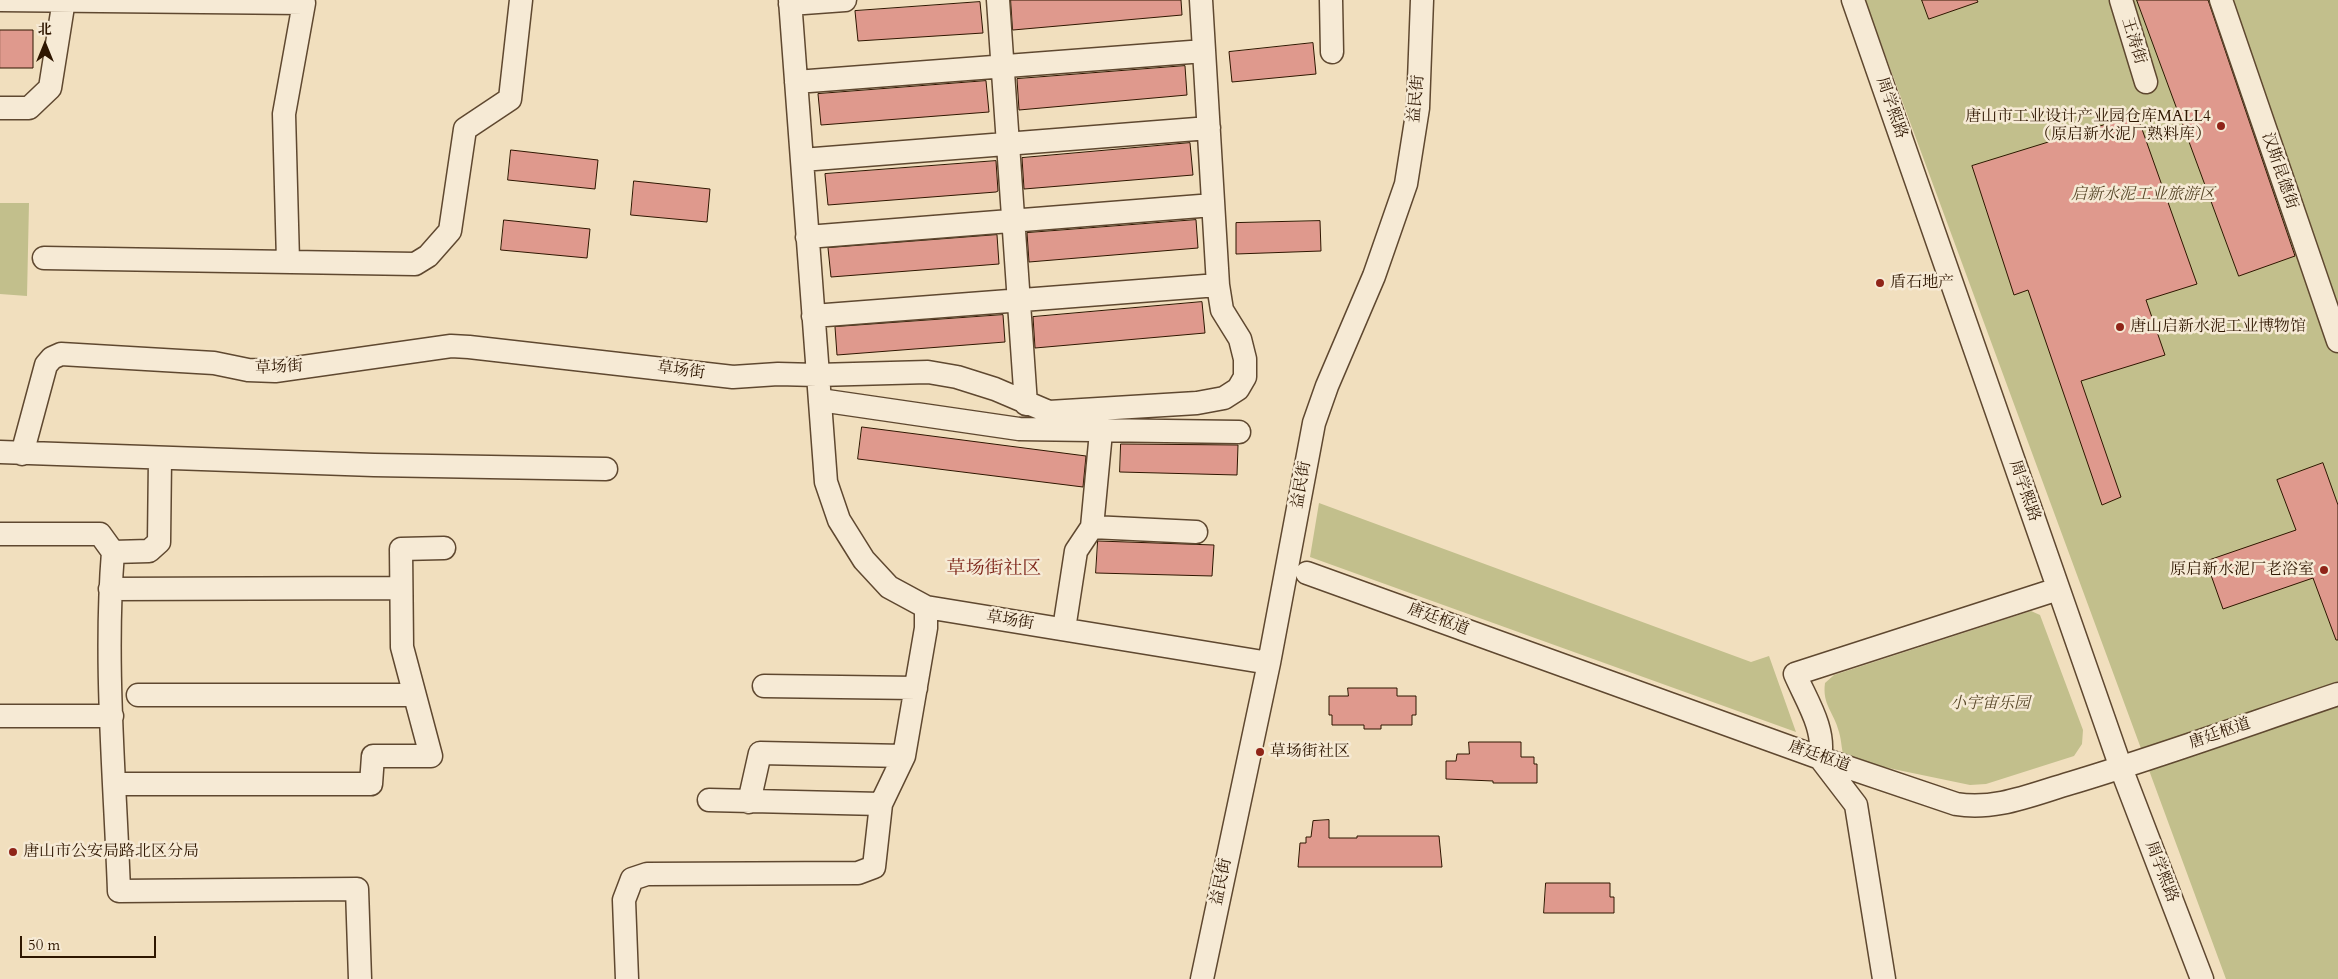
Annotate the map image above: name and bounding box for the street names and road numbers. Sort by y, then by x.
street label: 王涛街 [2117,15,2149,67]
street label: 益民街 [1405,74,1429,124]
street label: 周学熙路 [1872,75,1910,141]
street label: 汉斯昆德街 [2257,130,2301,212]
street label: 草场街 [255,357,303,379]
street label: 草场街 [656,359,706,383]
street label: 周学熙路 [2005,458,2043,524]
street label: 益民街 [1288,460,1316,510]
street label: 唐廷枢道 [1405,600,1471,640]
street label: 草场街 [985,608,1035,634]
street label: 唐廷枢道 [2187,715,2253,753]
street label: 唐廷枢道 [1786,738,1852,776]
street label: 周学熙路 [2141,839,2181,905]
street label: 益民街 [1208,857,1236,907]

